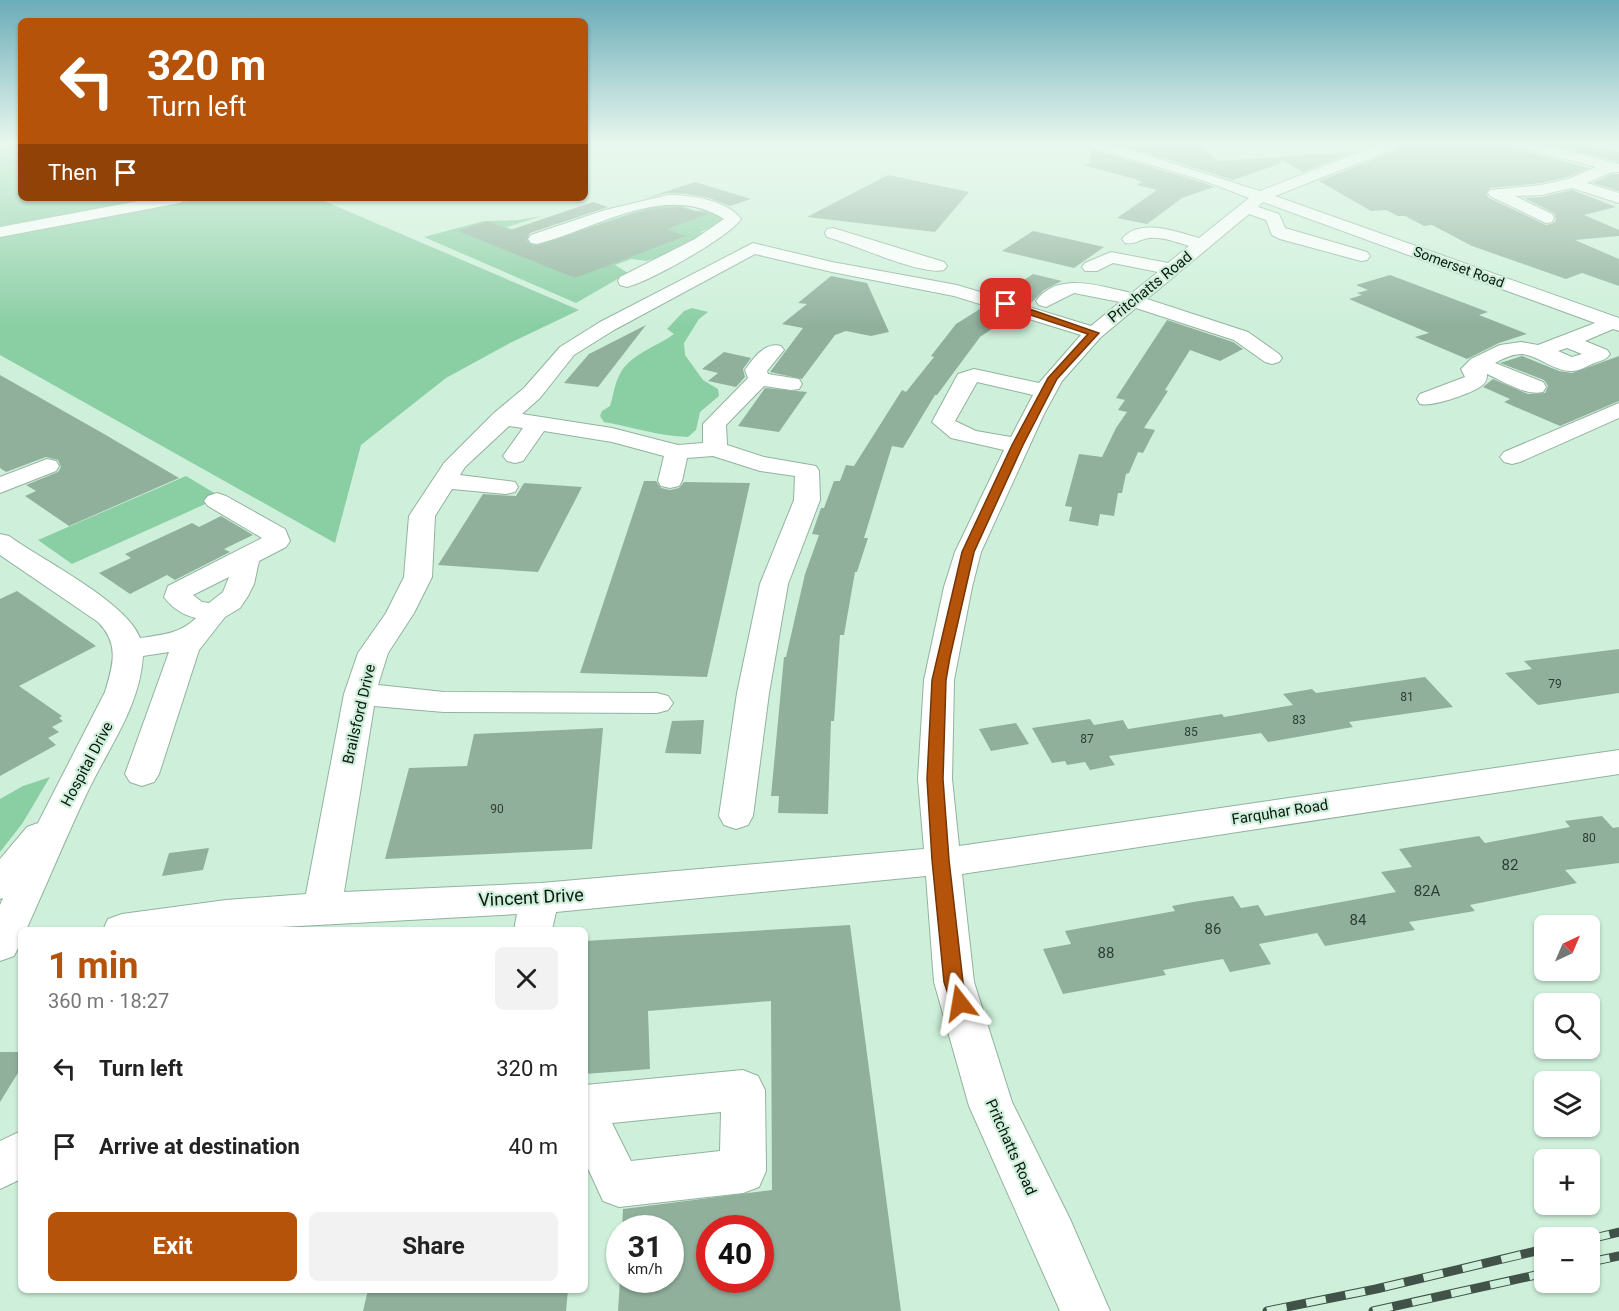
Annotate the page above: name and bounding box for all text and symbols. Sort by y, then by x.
text: 320 m [147,41,266,90]
icon: left [48,42,126,120]
text: Turn left [147,91,247,123]
icon: arrive [109,156,142,189]
text: Then [48,160,97,185]
street label: Somerset Road [1411,243,1507,291]
street label: Pritchatts Road [1104,248,1196,326]
pin [980,278,1031,329]
icon: arrive [989,287,1022,320]
street label: Brailsford Drive [339,662,379,766]
house number: 79 [1548,677,1562,691]
house number: 81 [1400,690,1414,704]
house number: 83 [1292,713,1306,727]
street label: Hospital Drive [57,719,117,809]
house number: 85 [1184,725,1198,739]
house number: 87 [1080,732,1094,746]
street label: Farquhar Road [1230,795,1330,829]
house number: 90 [490,802,504,816]
house number: 80 [1582,831,1596,845]
house number: 82 [1502,856,1518,874]
house number: 82A [1414,882,1441,900]
street label: Vincent Drive [478,884,584,910]
house number: 84 [1350,911,1367,929]
north arrow [1534,915,1600,981]
map controls [1534,915,1600,1293]
house number: 86 [1205,920,1221,938]
house number: 88 [1098,944,1114,962]
text: 1 min [48,945,139,987]
button: close [495,947,558,1010]
position arrow [928,971,992,1035]
text: 360 m · 18:27 [48,989,169,1013]
button: search [1534,993,1600,1059]
icon: left [48,1052,81,1085]
text: Turn left [99,1056,183,1081]
text: 320 m [496,1056,558,1081]
button: layers [1534,1071,1600,1137]
street label: Pritchatts Road [982,1096,1040,1198]
icon: arrive [48,1130,81,1163]
text: Arrive at destination [99,1134,300,1159]
text: 40 m [509,1134,558,1159]
button: + [1534,1149,1600,1215]
button: Exit [48,1212,297,1281]
button: Share [309,1212,558,1281]
speed limit sign: 40 [696,1215,774,1293]
button: − [1534,1227,1600,1293]
text: 31 [628,1229,662,1264]
text: km/h [627,1260,663,1278]

